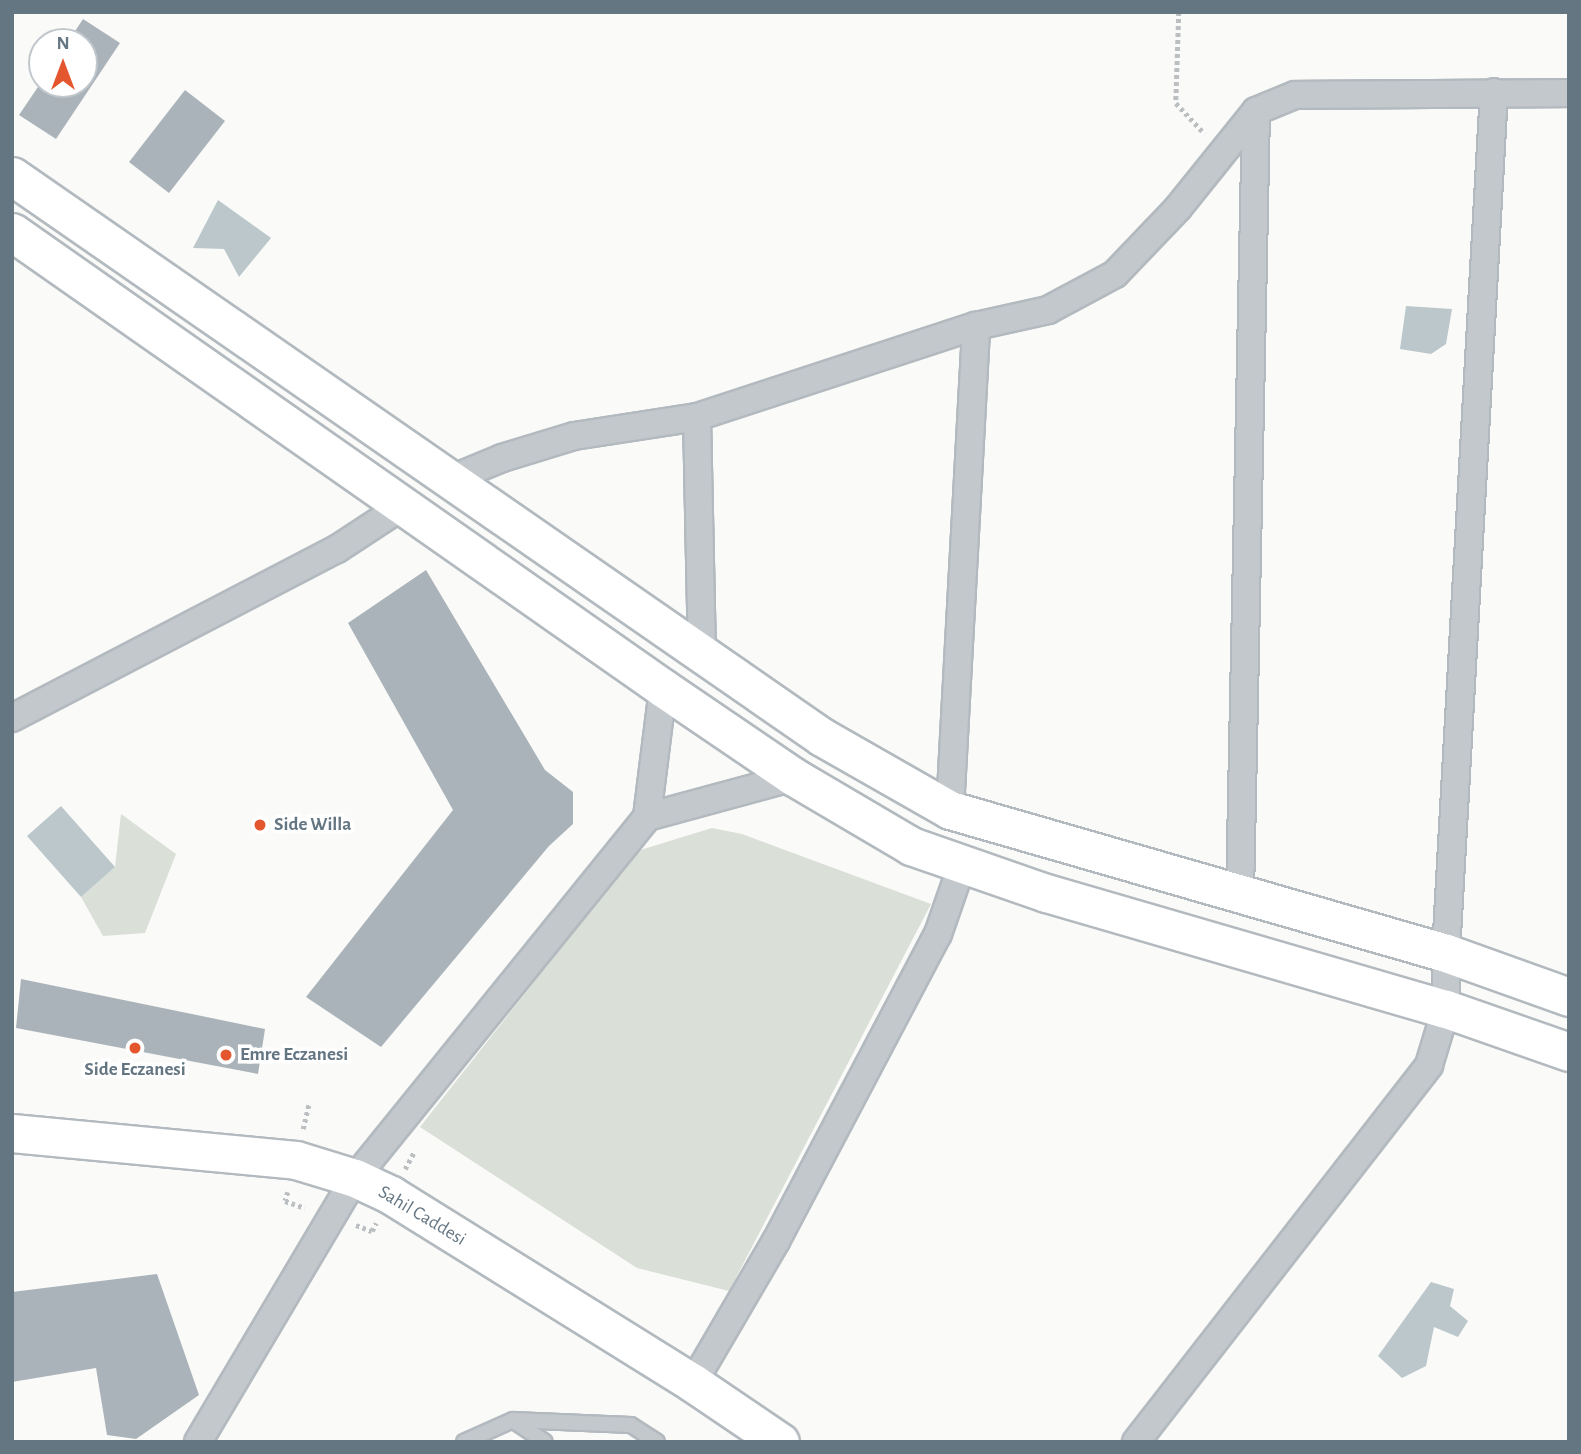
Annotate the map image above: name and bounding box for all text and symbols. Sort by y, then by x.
north arrow [28,28,98,98]
text: N [56,34,70,53]
place label: Side Willa [274,814,352,836]
marker: Side Willa [252,817,268,833]
marker: Side Eczanesi [127,1040,143,1056]
place label: Emre Eczanesi [240,1044,348,1066]
marker: Emre Eczanesi [218,1047,234,1063]
place label: Side Eczanesi [84,1059,186,1081]
street label: Sahil Caddesi [374,1181,470,1251]

